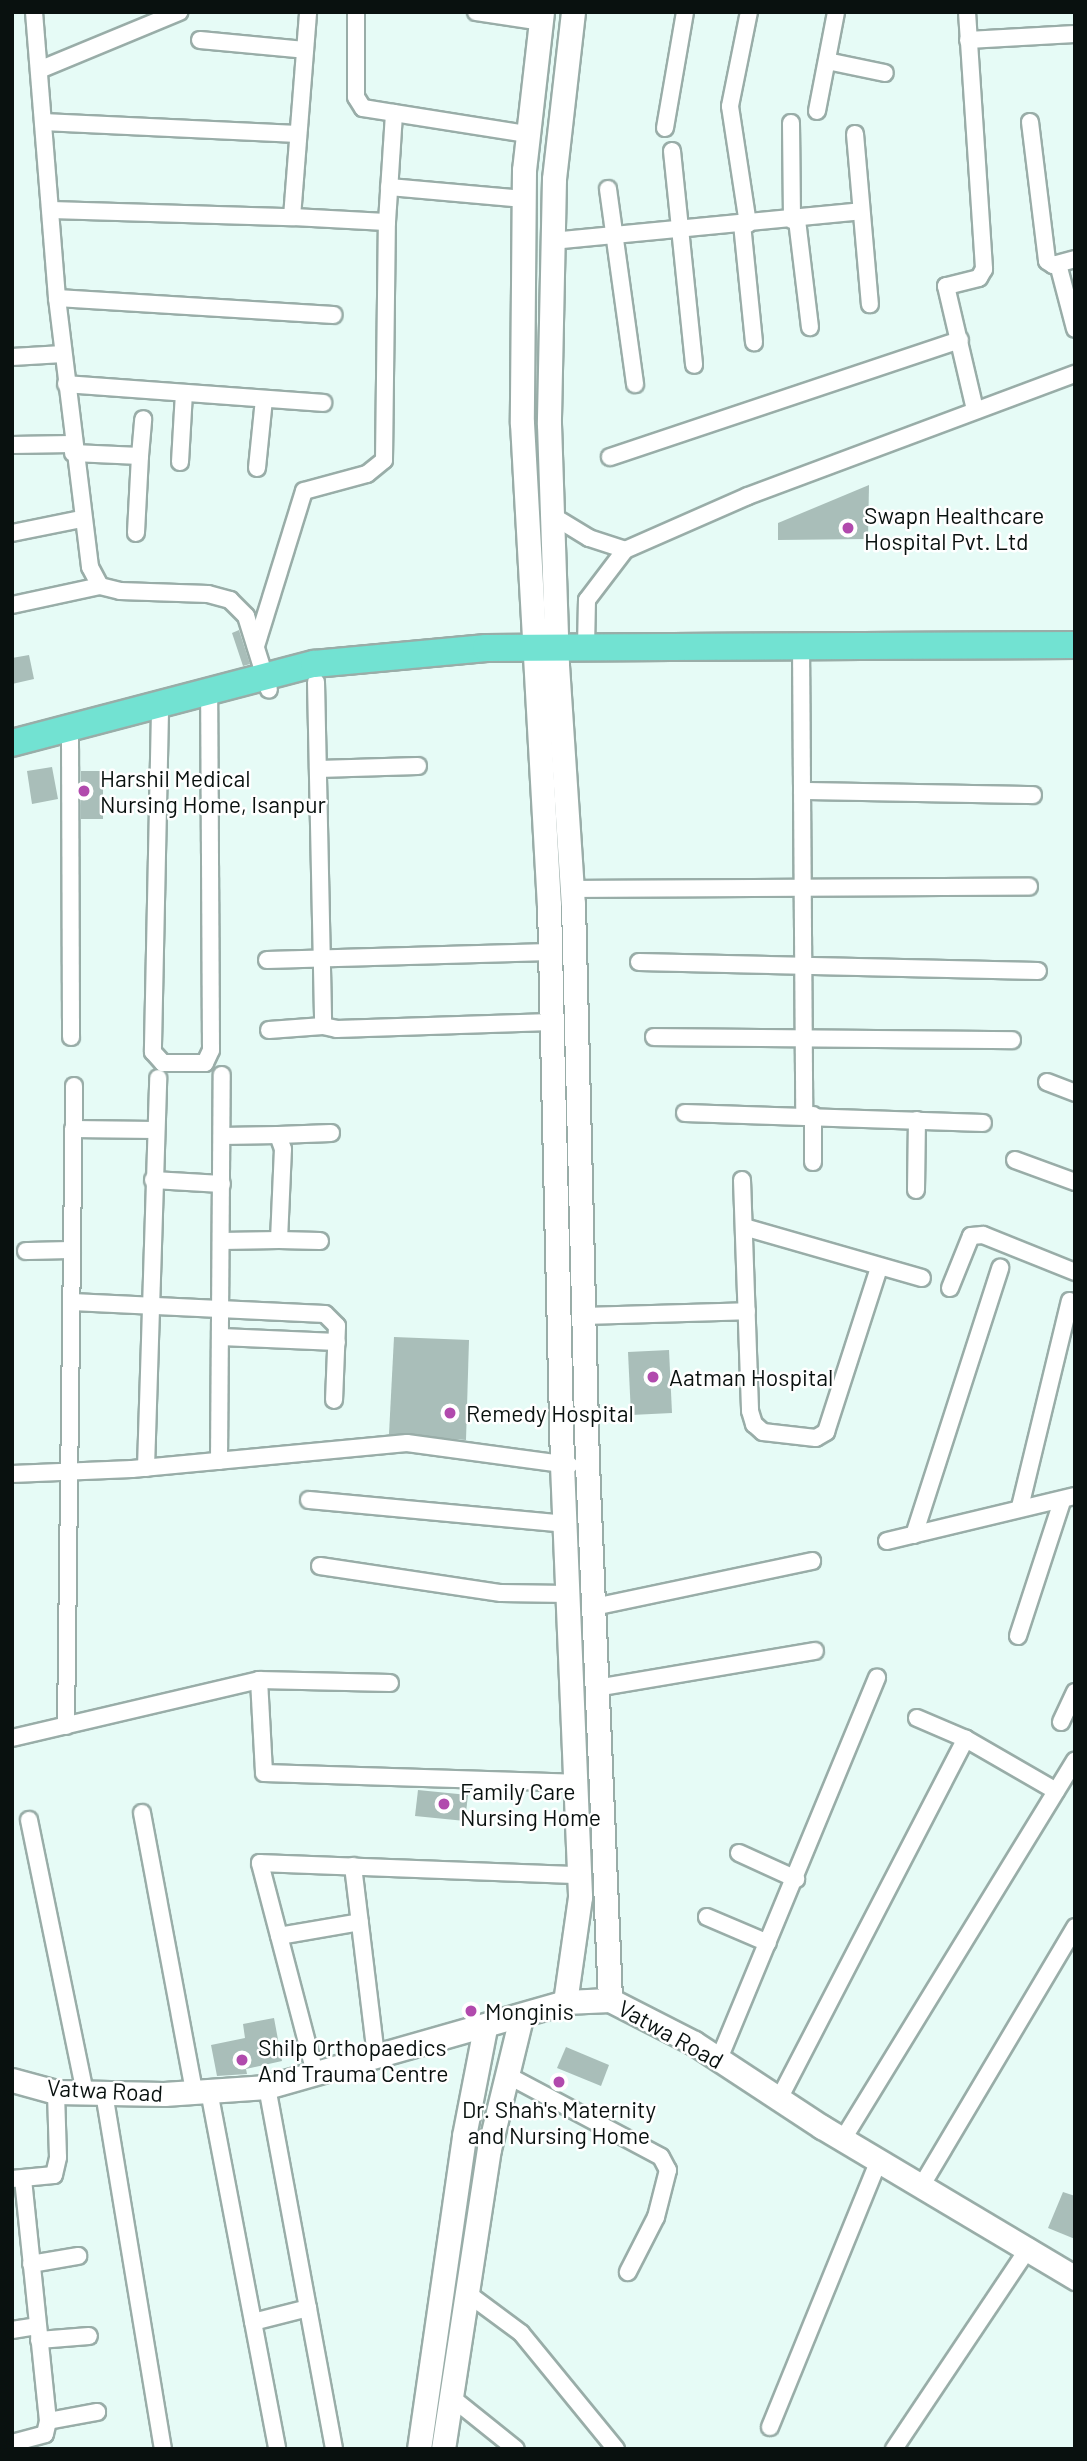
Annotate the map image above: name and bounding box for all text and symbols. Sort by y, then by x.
place label: Swapn Healthcare Hospital Pvt. Ltd [864,501,1044,555]
marker: Swapn Healthcare Hospital Pvt. Ltd [838,518,858,538]
place label: Harshil Medical Nursing Home, Isanpur [100,764,326,818]
marker: Harshil Medical Nursing Home, Isanpur [74,781,94,801]
place label: Aatman Hospital [669,1363,833,1391]
marker: Aatman Hospital [643,1367,663,1387]
place label: Remedy Hospital [466,1399,634,1427]
marker: Remedy Hospital [440,1403,460,1423]
place label: Family Care Nursing Home [460,1777,601,1831]
marker: Family Care Nursing Home [434,1794,454,1814]
street label: Vatwa Road [614,1994,728,2074]
place label: Monginis [485,1997,574,2025]
marker: Monginis [463,2003,479,2019]
place label: Shilp Orthopaedics And Trauma Centre [258,2033,448,2087]
marker: Shilp Orthopaedics And Trauma Centre [232,2050,252,2070]
marker: Dr. Shah's Maternity and Nursing Home [549,2072,569,2092]
street label: Vatwa Road [46,2073,164,2107]
place label: Dr. Shah's Maternity and Nursing Home [462,2095,656,2149]

